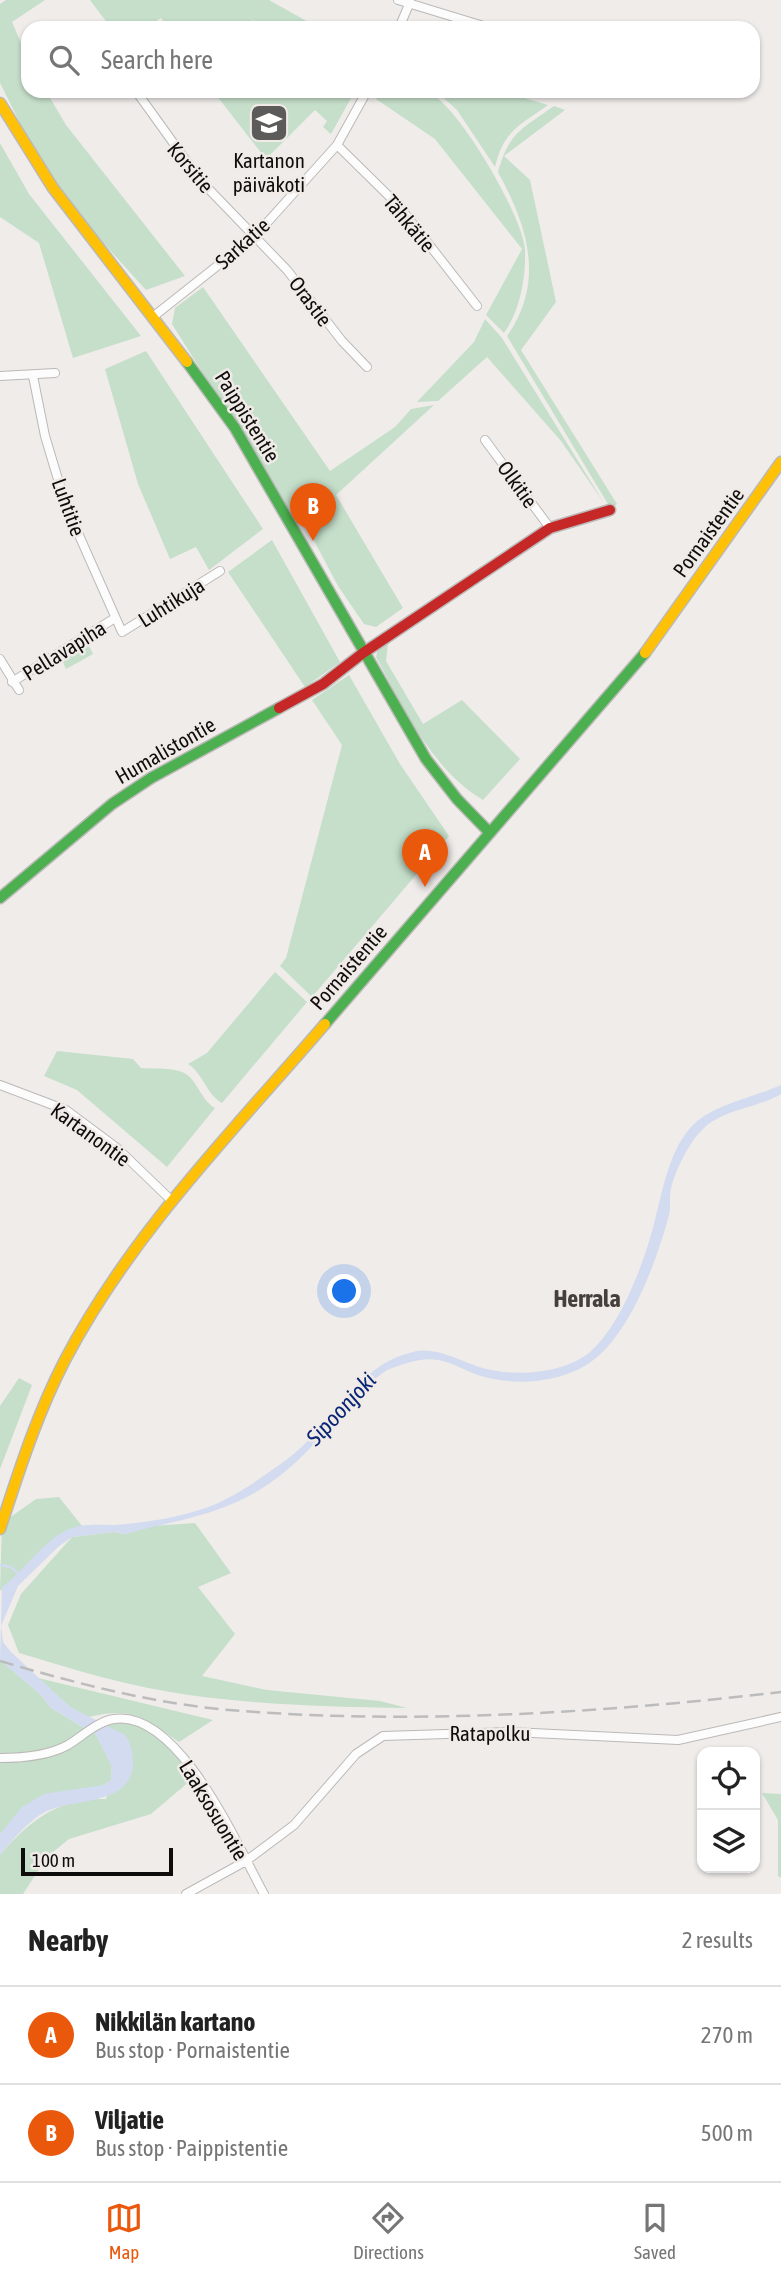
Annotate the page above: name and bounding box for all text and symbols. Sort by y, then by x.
search box [21,21,760,98]
icon: search [45,41,83,79]
text: Search here [101,45,213,75]
school or university icon: Kartanon päiväkoti [248,102,290,144]
street label: Korsitie [163,137,219,197]
place label: Kartanon päiväkoti [233,148,305,196]
street label: Tähkätie [379,190,441,256]
street label: Sarkatie [210,213,274,273]
street label: Orastie [285,272,337,330]
street label: Paippistentie [211,366,285,466]
street label: Olkitie [493,456,543,512]
street label: Luhtitie [48,475,90,539]
pin: B [290,483,336,541]
street label: Pornaistentie [668,483,748,581]
street label: Luhtikuja [134,572,208,632]
street label: Pellavapiha [18,615,110,685]
street label: Humalistontie [111,712,219,788]
pin: A [402,829,448,887]
street label: Pornaistentie [305,920,391,1014]
street label: Kartanontie [47,1097,135,1171]
your location [327,1274,361,1308]
district label: Herrala [553,1285,621,1312]
water label: Sipoonjoki [300,1367,381,1451]
street label: Ratapolku [450,1721,530,1745]
map controls [697,1747,760,1873]
button: locate [697,1747,760,1810]
street label: Laaksosuontie [175,1756,253,1864]
button: layers [697,1810,760,1873]
scale bar [21,1845,173,1877]
text: 100 m [32,1849,75,1871]
text: Nearby [28,1923,108,1957]
text: 2 results [682,1927,753,1953]
text: Nikkilän kartano [95,2007,256,2037]
text: A [45,2022,57,2048]
text: 270 m [701,2022,753,2048]
text: Bus stop · Pornaistentie [95,2037,290,2063]
text: Viljatie [95,2105,164,2135]
text: B [46,2120,56,2146]
text: 500 m [701,2120,753,2146]
text: Bus stop · Paippistentie [95,2135,288,2161]
tab: Map [105,2199,143,2263]
tab: Directions [353,2199,424,2263]
tab: Saved [634,2199,676,2263]

